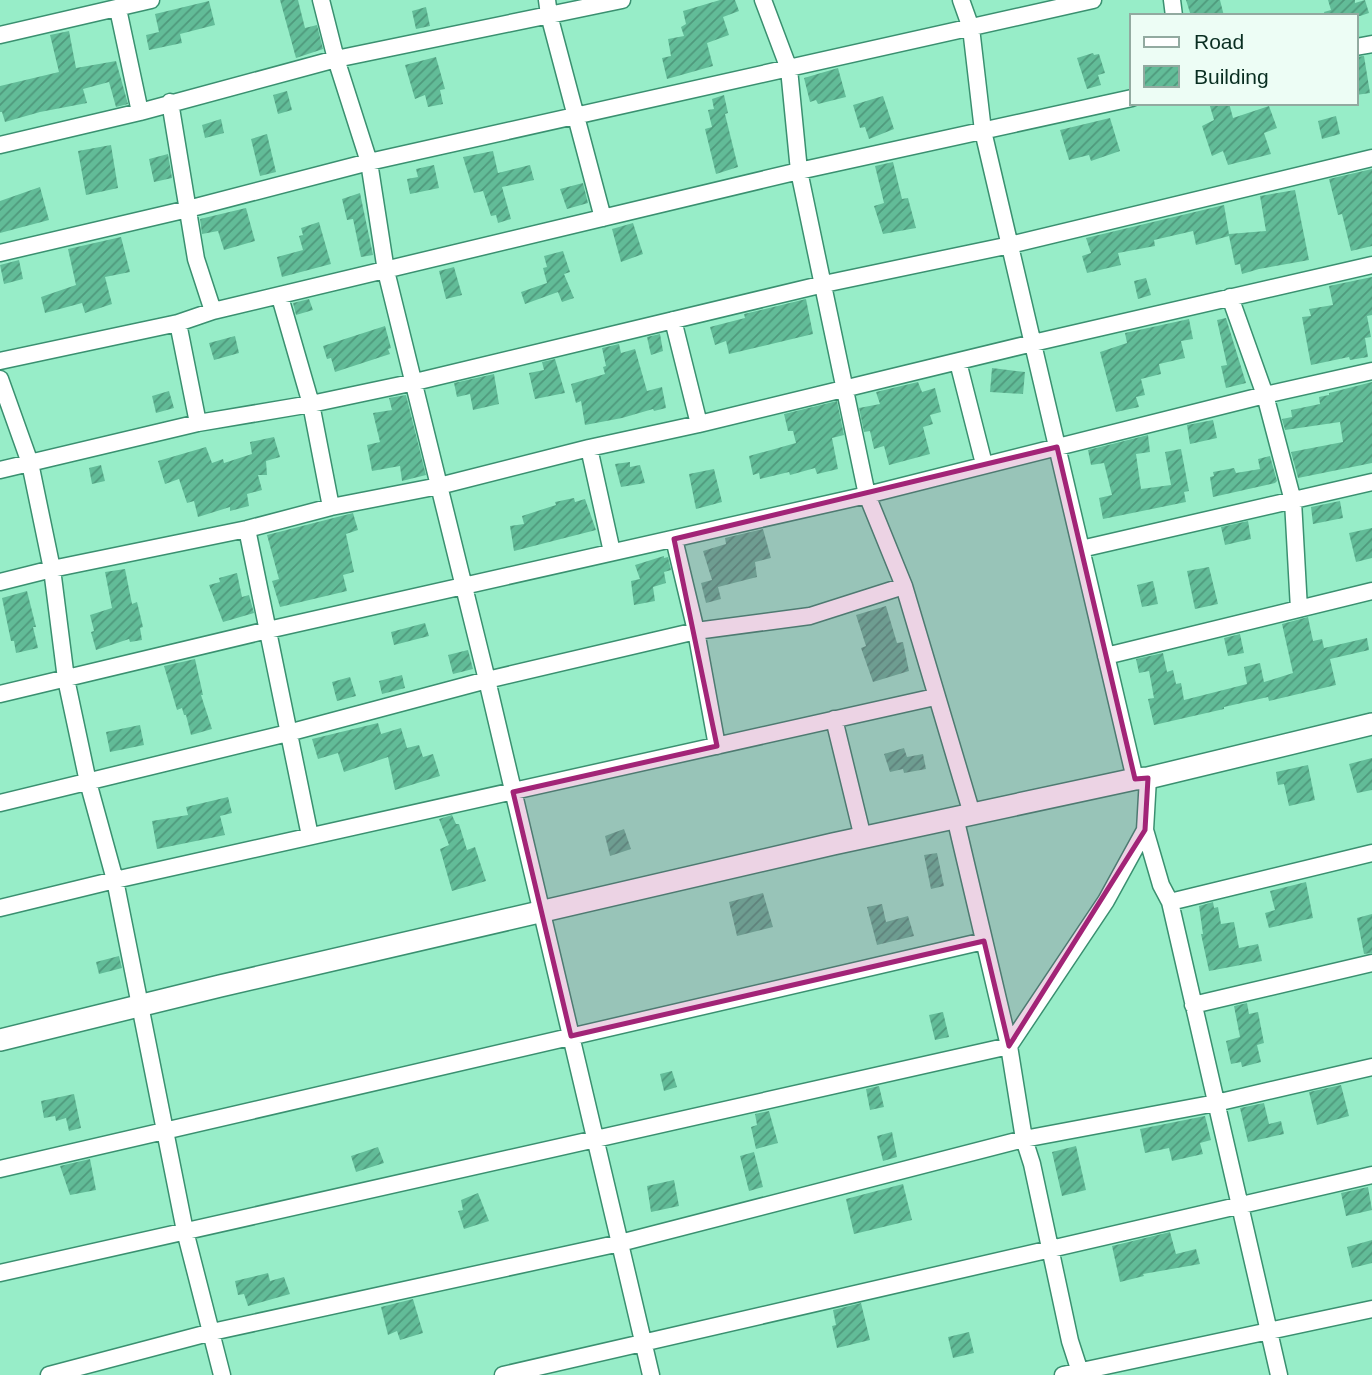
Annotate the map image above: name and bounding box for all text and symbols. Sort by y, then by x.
legend [1130,14,1358,105]
text: Road [1194,30,1244,53]
text: Building [1194,65,1269,88]

